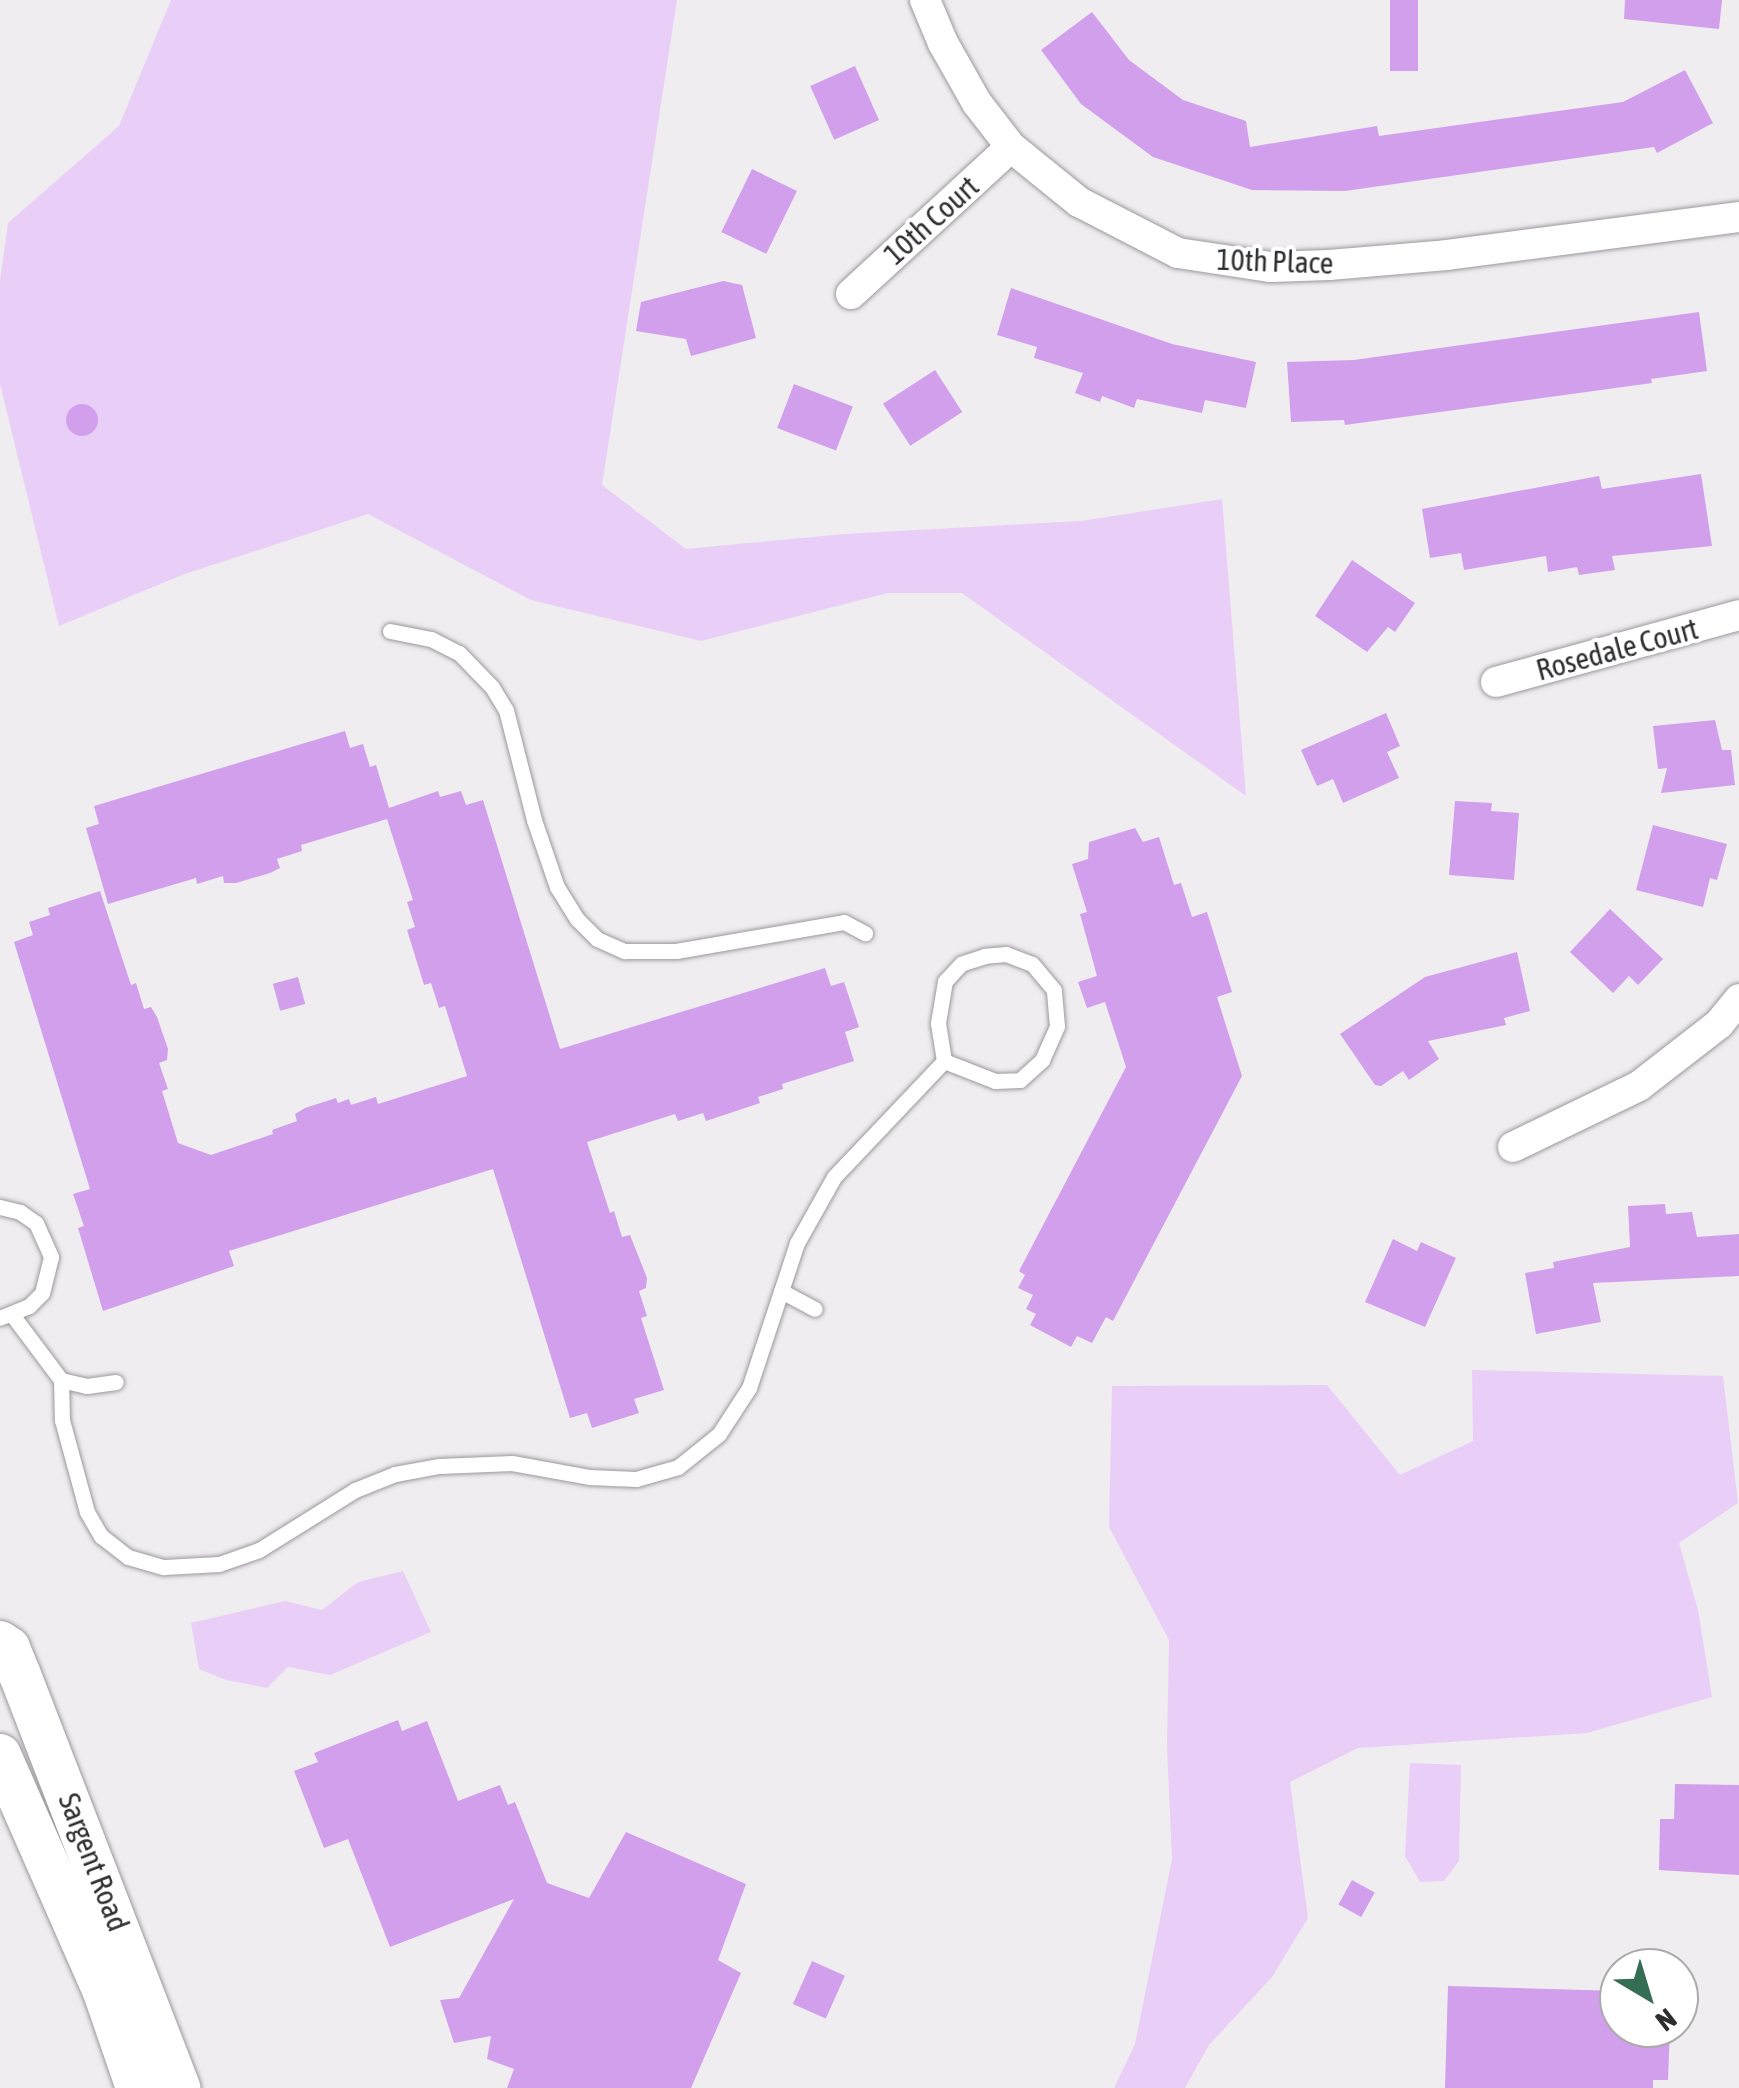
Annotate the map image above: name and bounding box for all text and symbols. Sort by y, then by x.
street label: 10th Court [876,168,986,272]
street label: 10th Place [1216,241,1334,281]
street label: Rosedale Court [1532,610,1702,688]
street label: Sargent Road [51,1788,137,1936]
north arrow [1599,1948,1699,2048]
text: N [1650,2002,1683,2038]

